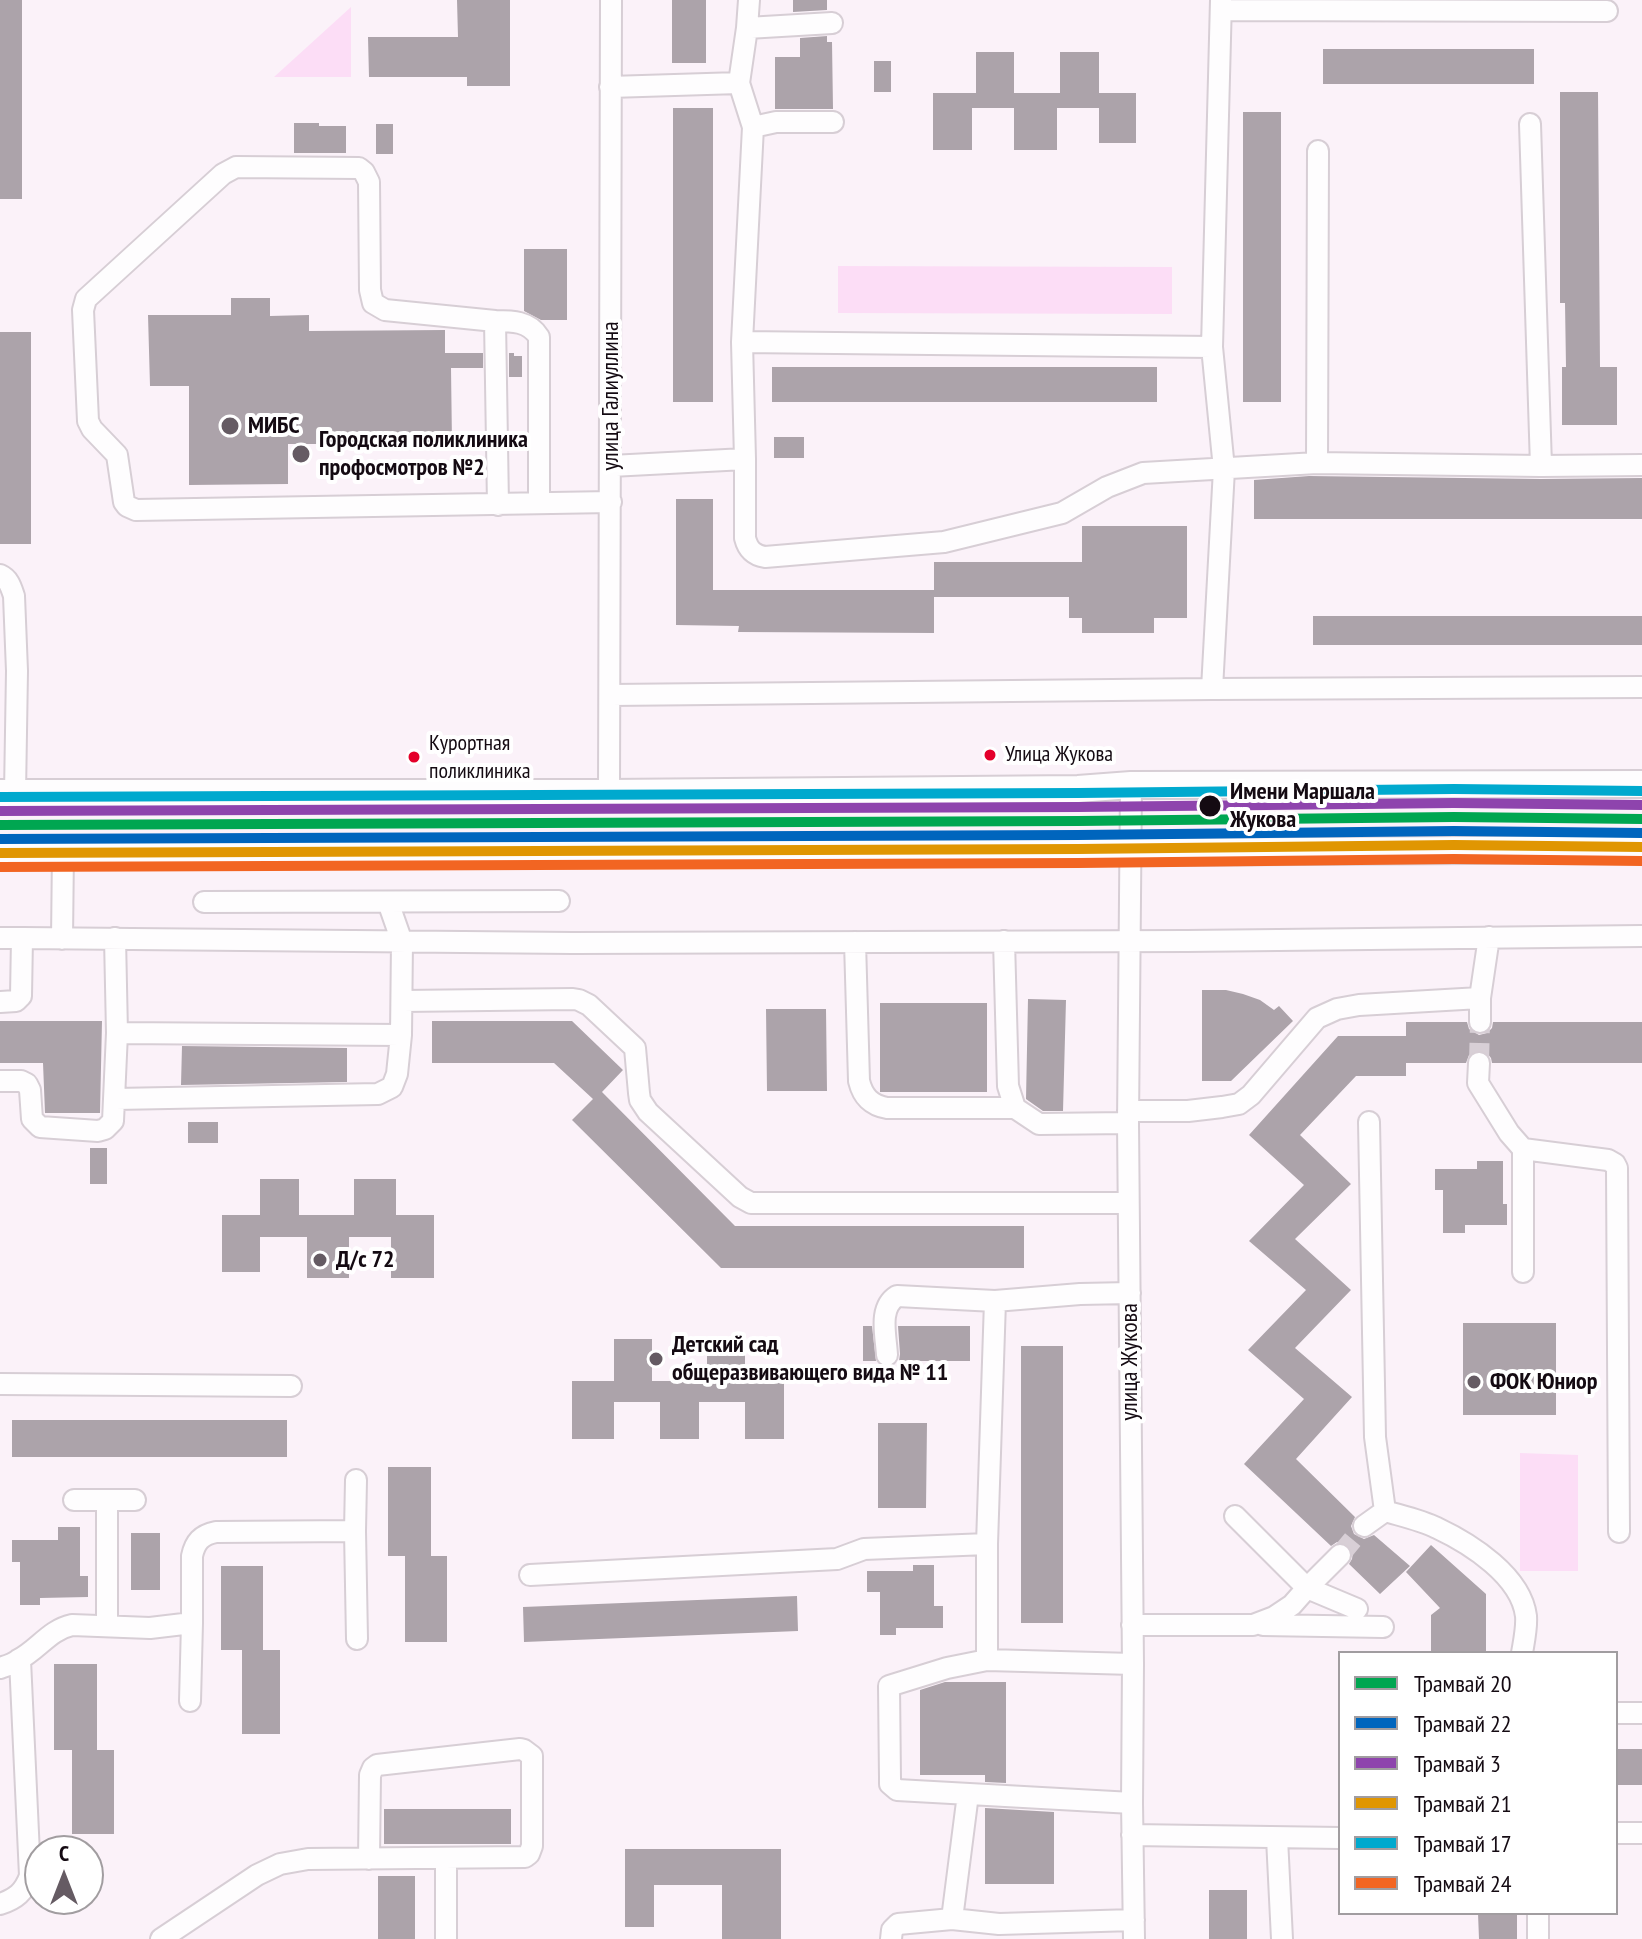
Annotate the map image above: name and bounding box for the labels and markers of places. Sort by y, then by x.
place label: МИБС [248,412,299,440]
marker: МИБС [219,415,241,437]
place label: Городская поликлиника профосмотров №2 [319,426,528,482]
marker: Городская поликлиника профосмотров №2 [290,443,312,465]
place label: Курортная поликлиника [429,731,531,782]
place label: Улица Жукова [1005,742,1113,768]
marker: Улица Жукова [982,747,998,763]
marker: Курортная поликлиника [406,749,422,765]
place label: Имени Маршала Жукова [1230,778,1375,834]
marker: Имени Маршала Жукова [1197,793,1223,819]
place label: Д/с 72 [336,1246,394,1274]
marker: Д/с 72 [311,1251,329,1269]
place label: Детский сад общеразвивающего вида № 11 [672,1331,948,1387]
marker: Детский сад общеразвивающего вида № 11 [647,1350,665,1368]
place label: ФОК Юниор [1490,1368,1597,1396]
marker: ФОК Юниор [1465,1373,1483,1391]

